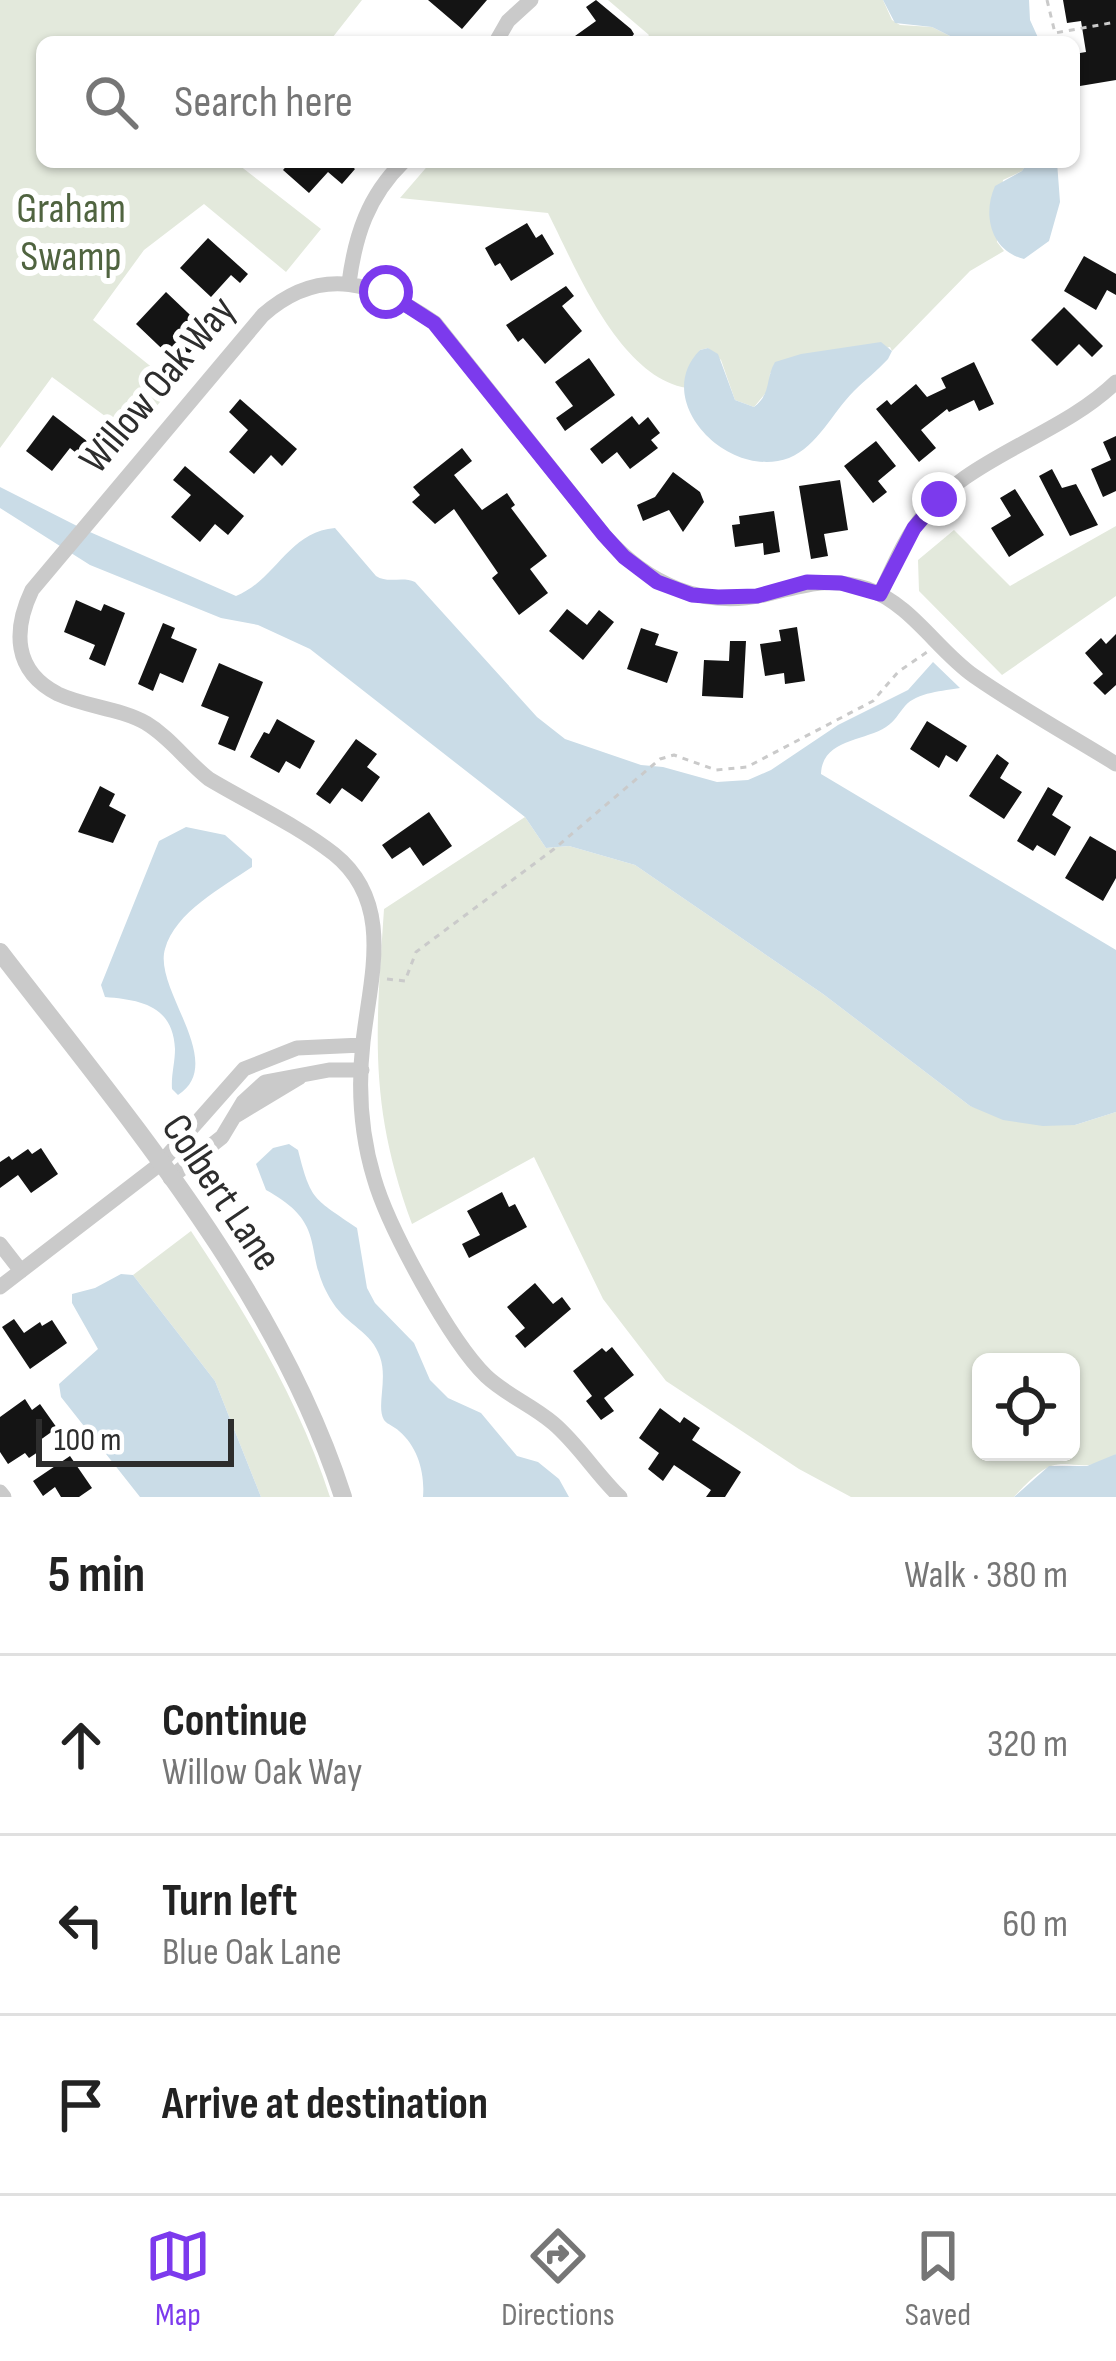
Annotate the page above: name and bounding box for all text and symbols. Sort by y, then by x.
search box [36,36,1080,168]
icon: search [78,69,144,135]
text: Search here [174,75,353,130]
park label: Graham Swamp [16,184,126,283]
route start [359,265,413,319]
street label: Willow Oak Way [69,286,247,484]
route end [912,472,966,526]
street label: Colbert Lane [150,1105,292,1281]
map controls [972,1353,1080,1461]
button: locate [972,1353,1080,1461]
scale bar [36,1413,234,1466]
text: 100 m [54,1420,121,1460]
text: 5 min [48,1545,145,1606]
text: Walk · 380 m [904,1552,1068,1599]
text: Continue [162,1694,308,1749]
icon: ahead [48,1712,114,1778]
text: 320 m [987,1721,1068,1768]
text: Willow Oak Way [162,1749,362,1796]
text: Turn left [162,1874,297,1929]
icon: left [48,1892,114,1958]
text: 60 m [1002,1901,1068,1948]
text: Blue Oak Lane [162,1929,342,1976]
icon: arrive [48,2072,114,2138]
text: Arrive at destination [162,2077,488,2132]
tab: Map [145,2223,211,2335]
tab: Directions [501,2223,615,2335]
tab: Saved [905,2223,971,2335]

